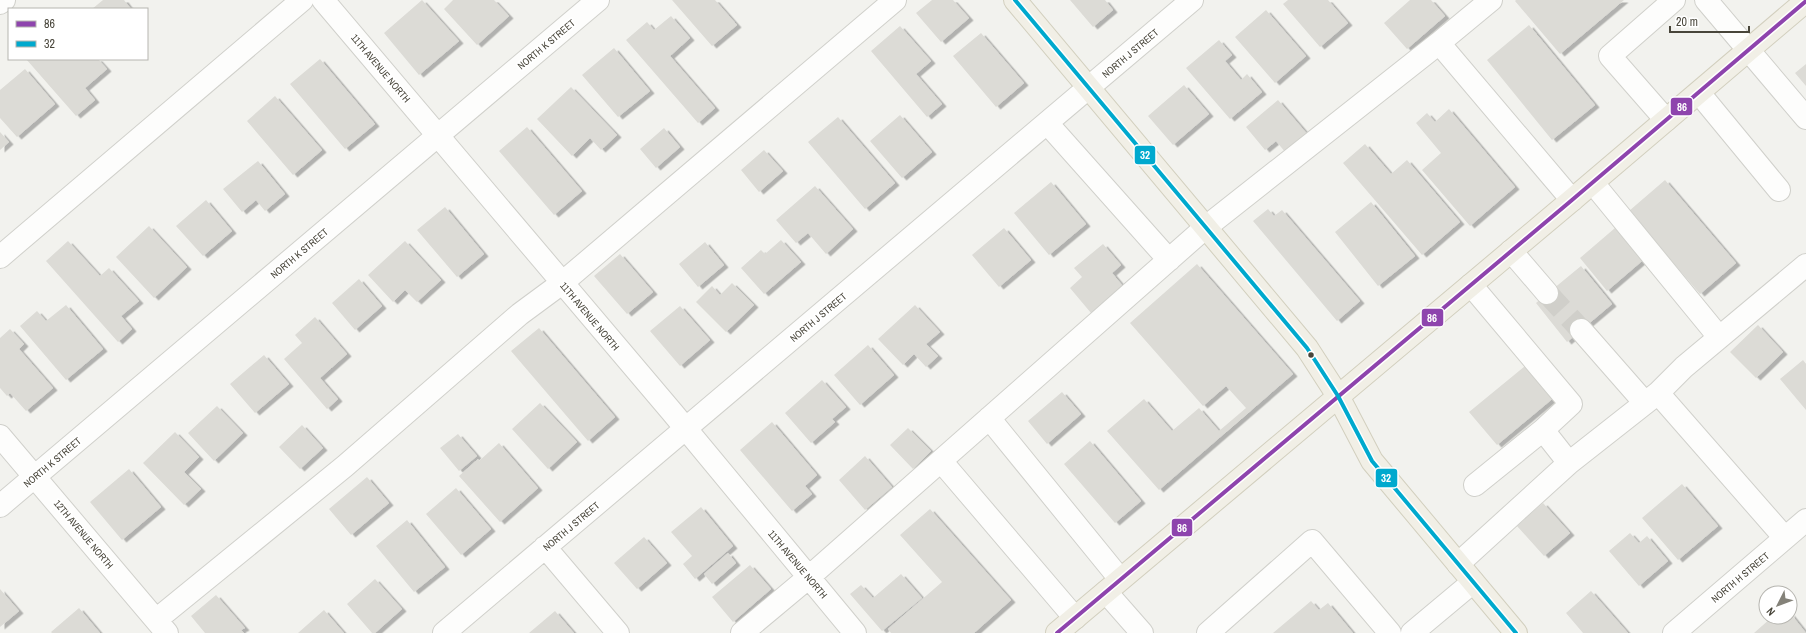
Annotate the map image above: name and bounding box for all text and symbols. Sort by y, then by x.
legend [8,8,148,60]
scale bar [1670,8,1749,34]
text: 20 m [1676,14,1698,30]
text: 86 [44,16,55,32]
street label: NORTH K STREET [515,16,578,72]
street label: NORTH J STREET [1099,26,1161,81]
street label: 11TH AVENUE NORTH [348,31,413,105]
text: 32 [44,36,55,52]
line badge: 86 [1670,97,1693,116]
text: 86 [1677,100,1687,114]
line badge: 32 [1134,145,1156,165]
text: 32 [1140,148,1150,162]
street label: NORTH K STREET [268,225,331,281]
street label: 11TH AVENUE NORTH [557,279,622,353]
street label: NORTH J STREET [787,290,849,345]
line badge: 86 [1421,308,1444,327]
text: 86 [1427,311,1437,325]
unlabelled marker [1306,350,1316,360]
street label: NORTH K STREET [21,434,84,490]
line badge: 32 [1375,468,1398,488]
text: 32 [1381,471,1391,485]
street label: 12TH AVENUE NORTH [51,497,116,572]
street label: NORTH J STREET [540,499,602,554]
line badge: 86 [1171,518,1193,537]
text: 86 [1177,521,1187,535]
street label: 11TH AVENUE NORTH [765,527,830,601]
street label: NORTH H STREET [1709,549,1772,605]
north arrow [1758,585,1798,625]
text: N [1763,605,1778,619]

